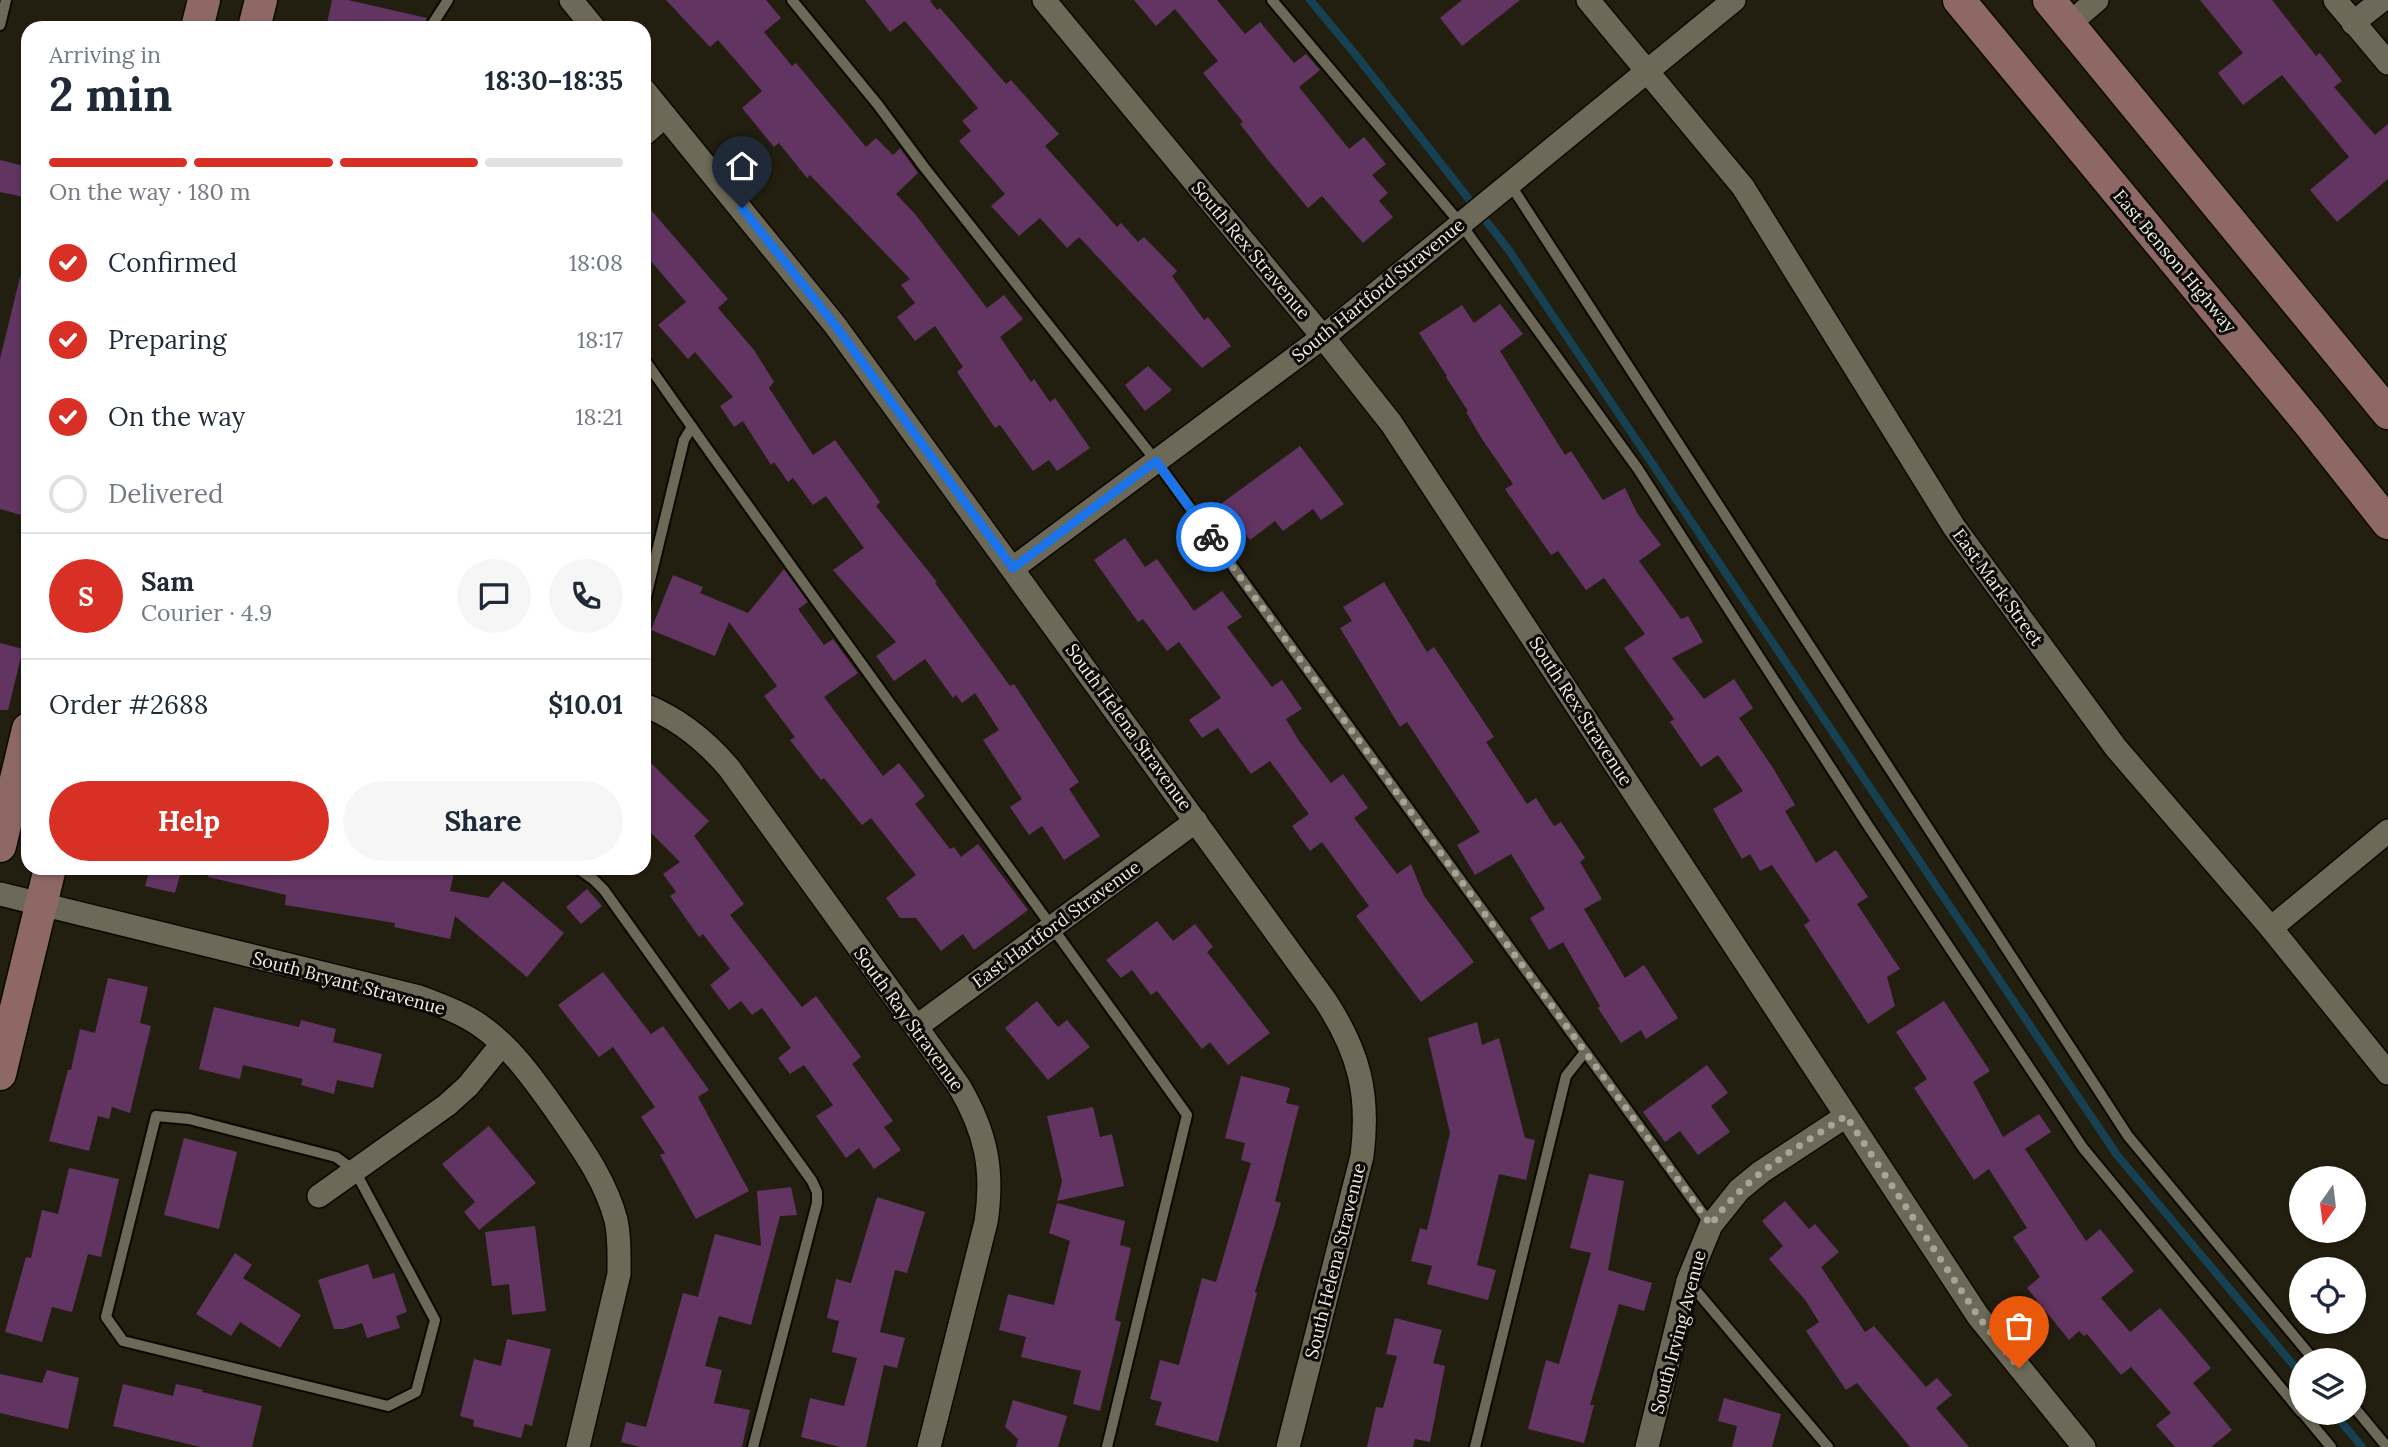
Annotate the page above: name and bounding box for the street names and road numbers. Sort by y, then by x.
street label: South Rex Stravenue [1187,176,1316,324]
street label: East Benson Highway [2108,185,2242,338]
street label: South Hartford Stravenue [1287,213,1469,367]
street label: East Mark Street [1948,524,2048,650]
street label: South Rex Stravenue [1524,632,1638,790]
street label: South Helena Stravenue [1061,639,1198,815]
street label: East Hartford Stravenue [967,855,1145,993]
street label: South Ray Stravenue [849,942,969,1096]
street label: South Bryant Stravenue [250,946,448,1020]
street label: South Helena Stravenue [1300,1160,1371,1361]
street label: South Irving Avenue [1645,1247,1711,1416]

